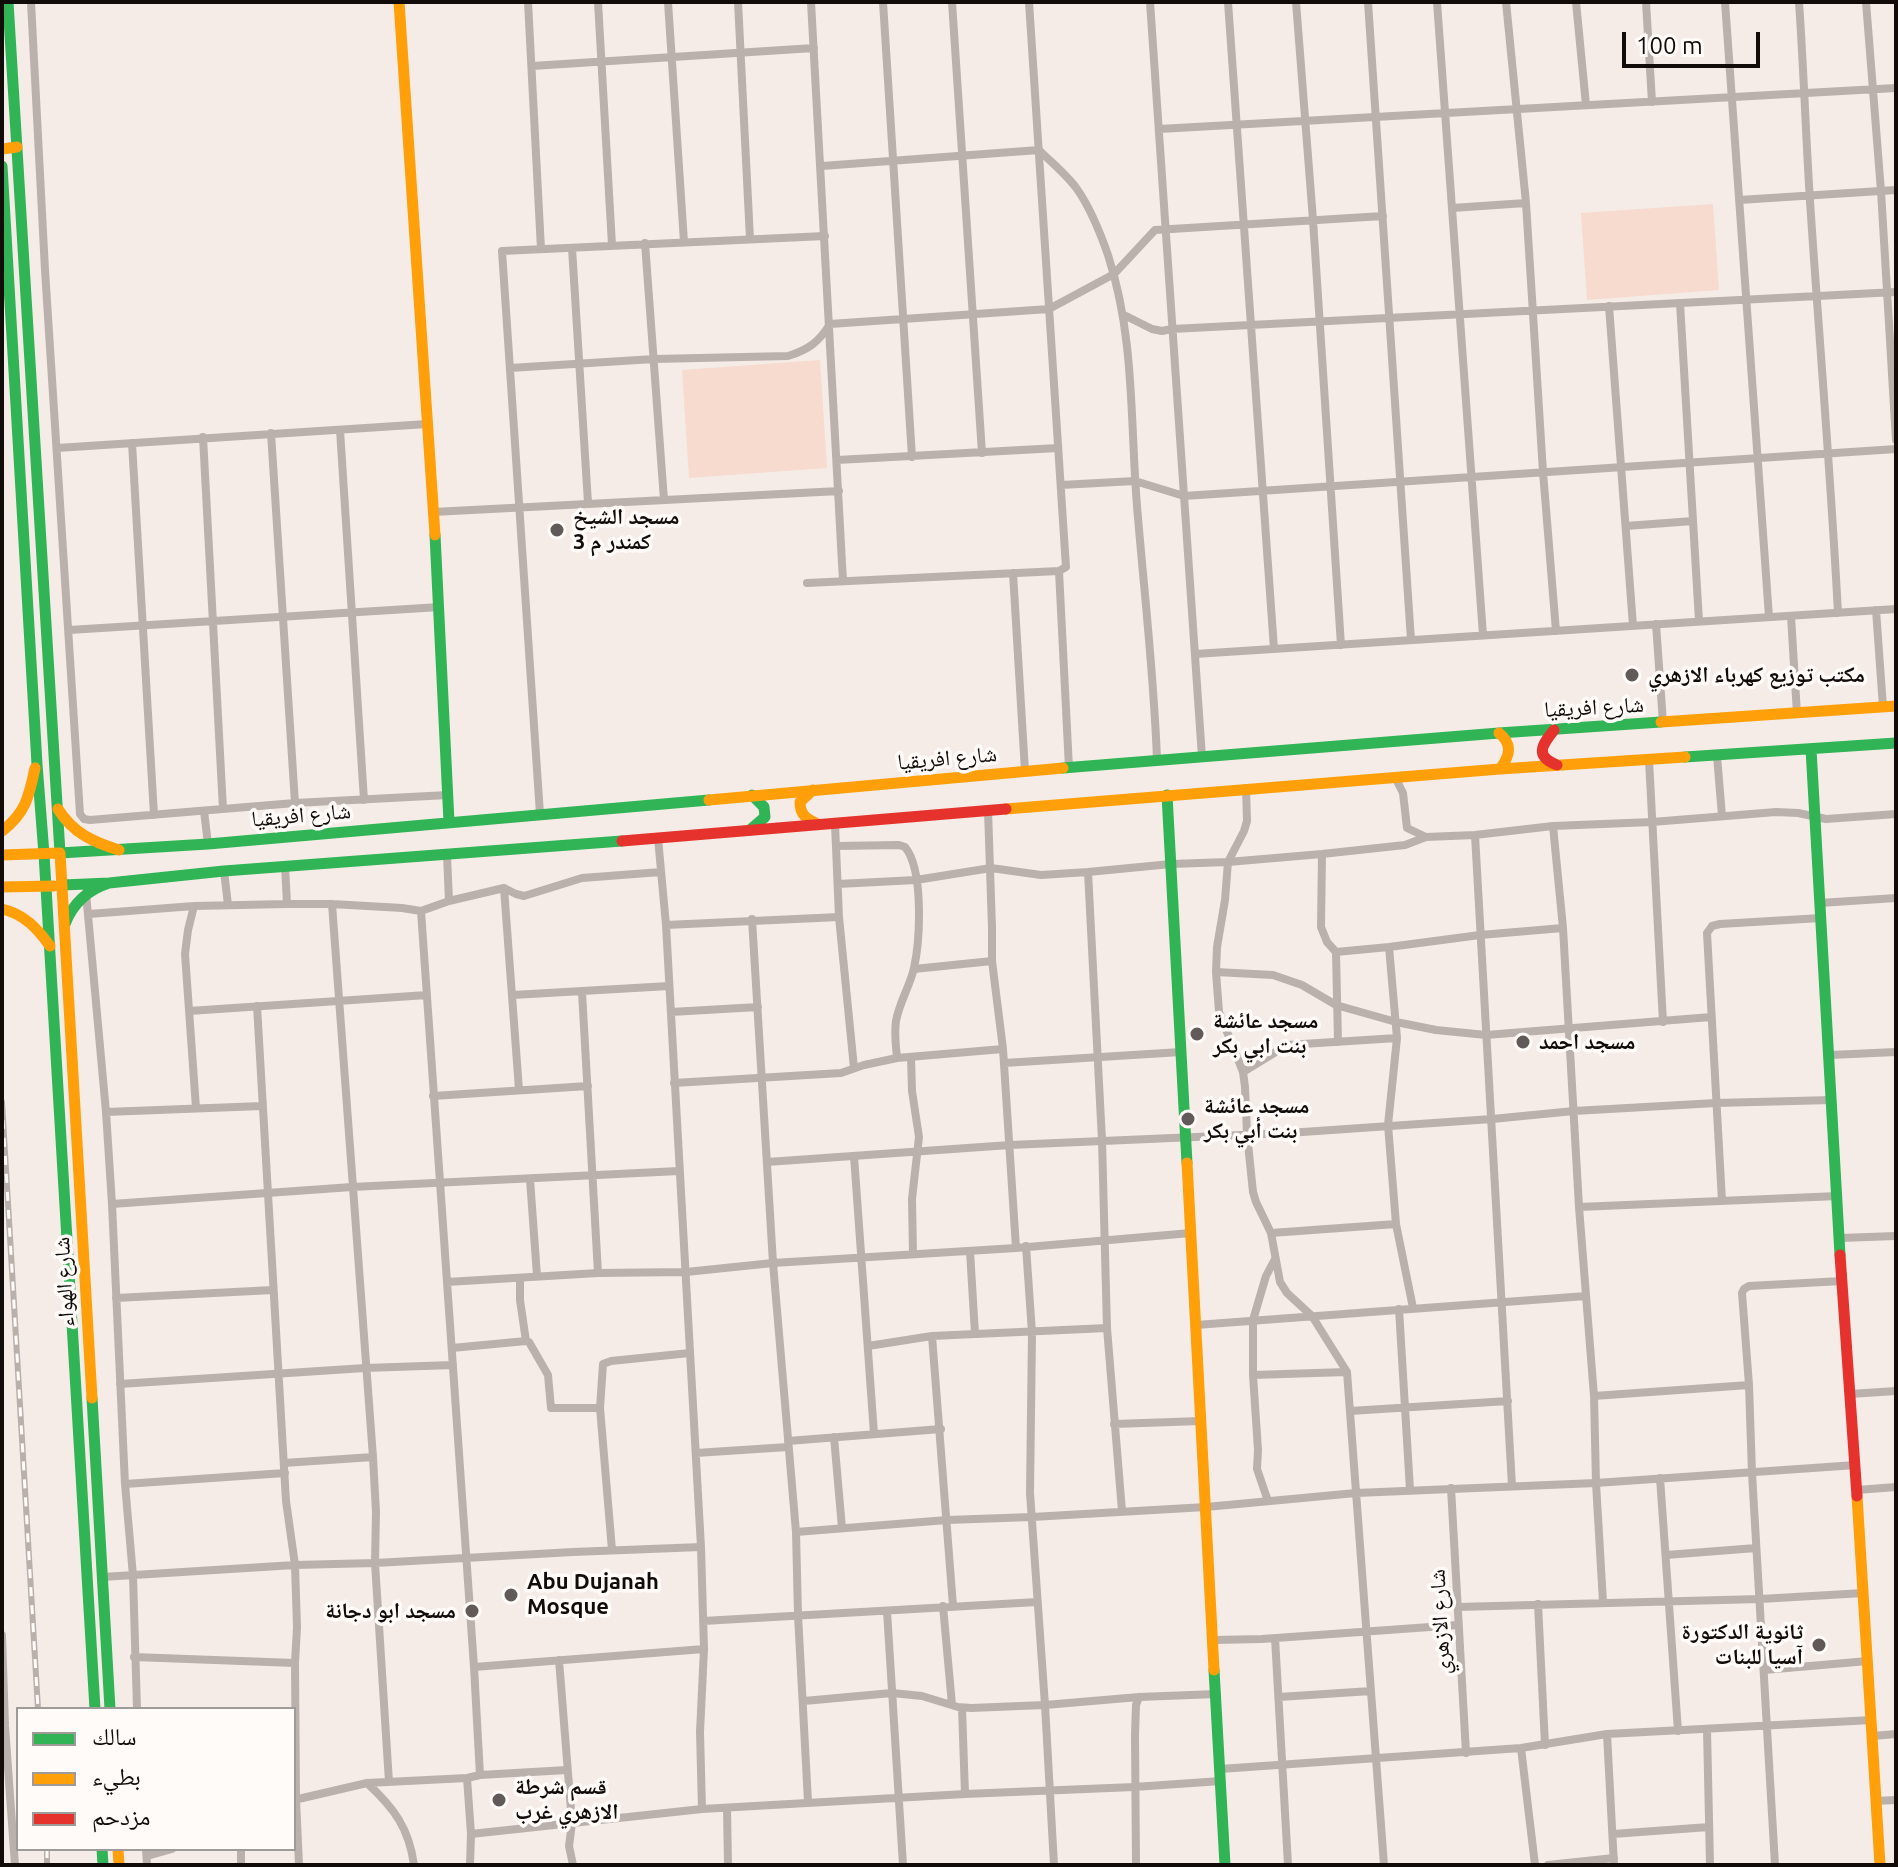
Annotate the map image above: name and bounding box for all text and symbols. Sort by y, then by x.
scale bar [1626,16,1764,66]
text: 100 m [1636,32,1703,59]
place label: مسجد الشيخ كمندر م 3 [573,504,679,556]
marker: مسجد الشيخ كمندر م 3 [548,521,566,539]
place label: مكتب توزيع كهرباء الازهري [1648,662,1865,688]
marker: مكتب توزيع كهرباء الازهري [1623,666,1641,684]
street label: شارع افريقيا [1543,691,1645,723]
street label: شارع افريقيا [896,741,998,775]
street label: شارع افريقيا [250,798,352,832]
place label: مسجد عائشة بنت ابي بكر [1213,1008,1318,1060]
marker: مسجد عائشة بنت ابي بكر [1188,1025,1206,1043]
place label: مسجد احمد [1539,1029,1635,1055]
marker: مسجد احمد [1514,1033,1532,1051]
place label: مسجد عائشة بنت أبي بكر [1204,1093,1309,1144]
marker: مسجد عائشة بنت أبي بكر [1179,1110,1197,1128]
street label: شارع الهواء [48,1236,80,1328]
place label: Abu Dujanah Mosque [527,1569,659,1620]
street label: شارع الازهري [1424,1569,1456,1675]
marker: Abu Dujanah Mosque [502,1586,520,1604]
place label: مسجد ابو دجانة [325,1598,456,1624]
marker: مسجد ابو دجانة [463,1602,481,1620]
place label: ثانوية الدكتورة آسيا للبنات [1682,1619,1803,1670]
marker: ثانوية الدكتورة آسيا للبنات [1810,1636,1828,1654]
legend [16,1707,296,1851]
text: سالك [92,1723,137,1750]
text: بطيء [92,1763,141,1790]
place label: قسم شرطة الازهري غرب [515,1774,619,1826]
marker: قسم شرطة الازهري غرب [490,1791,508,1809]
text: مزدحم [92,1803,151,1830]

